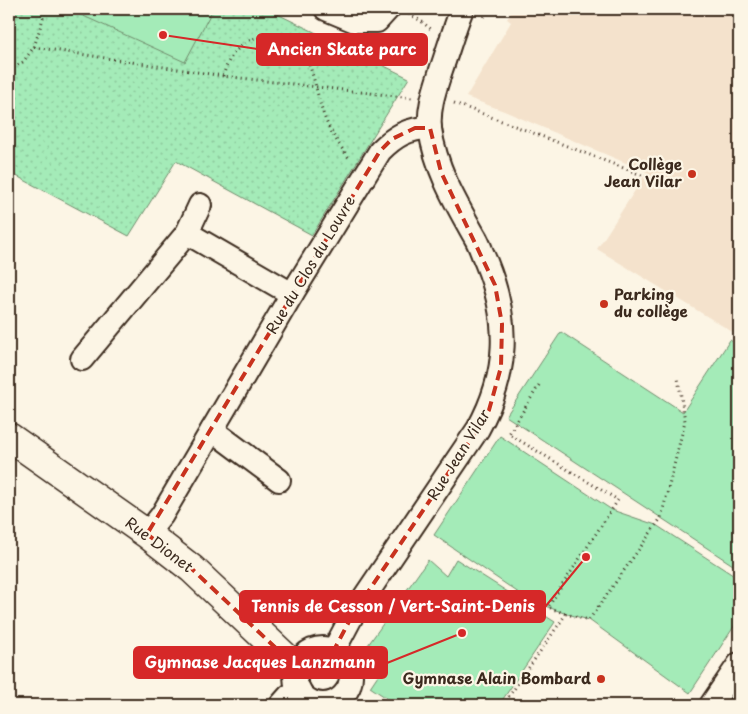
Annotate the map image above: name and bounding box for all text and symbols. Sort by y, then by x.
callout: Ancien Skate parc [257,34,427,65]
text: Ancien Skate parc [267,36,417,60]
place label: Collège Jean Vilar [604,152,682,192]
marker: Collège Jean Vilar [686,168,698,180]
street label: Rue du Clos du Louvre [259,191,360,338]
place label: Parking du collège [614,282,688,322]
marker: Parking du collège [598,298,610,310]
street label: Rue Jean Vilar [421,404,495,504]
street label: Rue Dionet [121,511,199,577]
callout: Tennis de Cesson / Vert-Saint-Denis [240,591,545,622]
text: Tennis de Cesson / Vert-Saint-Denis [251,593,535,617]
callout: Gymnase Jacques Lanzmann [134,647,387,678]
text: Gymnase Jacques Lanzmann [145,649,376,673]
place label: Gymnase Alain Bombard [403,666,591,689]
marker: Gymnase Alain Bombard [595,673,607,685]

